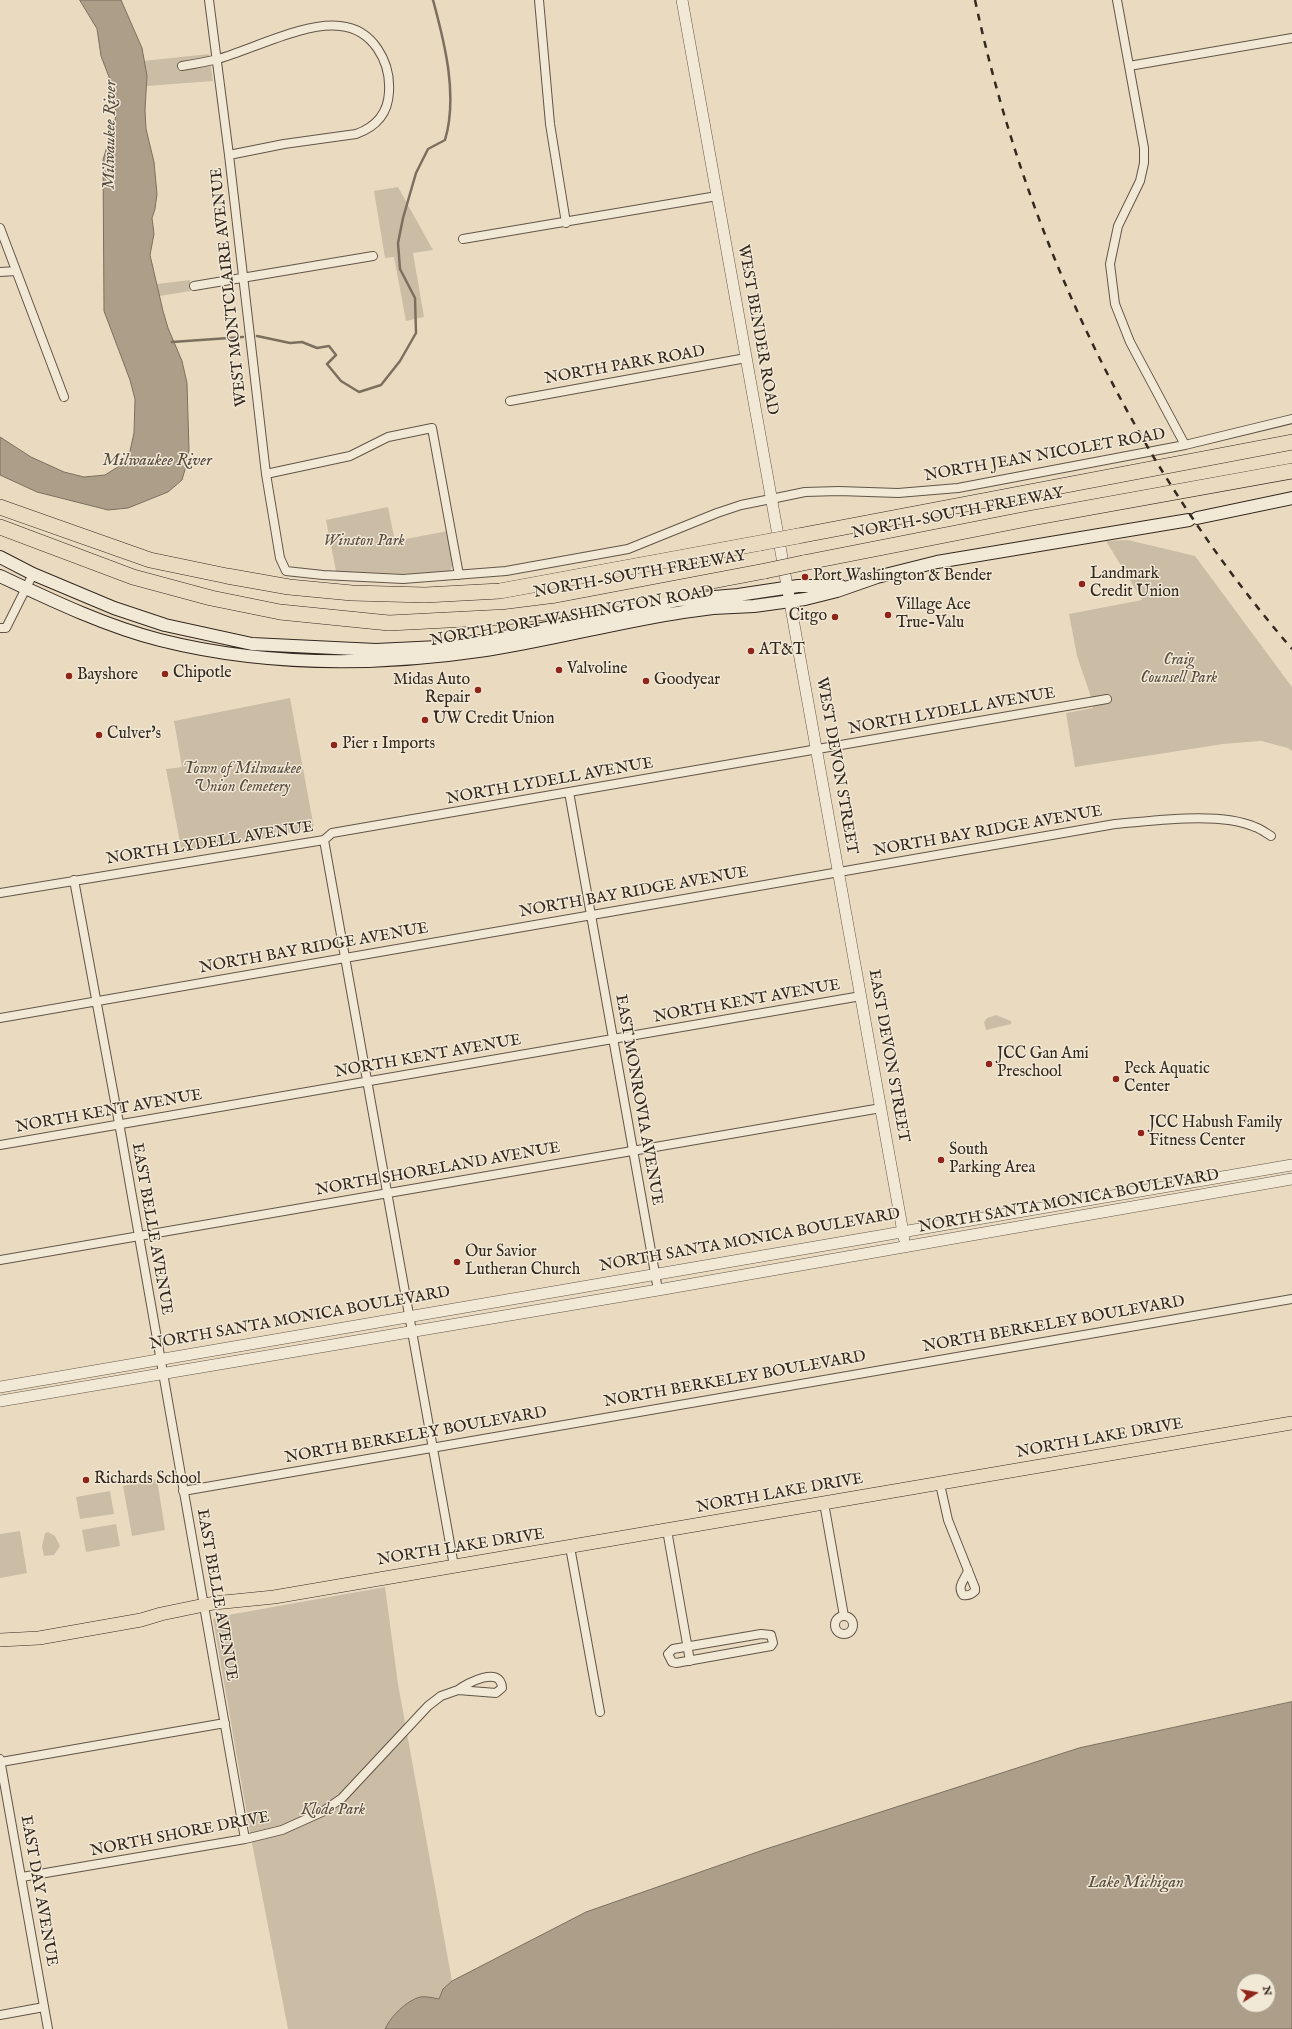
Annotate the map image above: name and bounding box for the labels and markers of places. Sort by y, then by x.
place label: Landmark Credit Union [1090,565,1179,603]
place label: Port Washington & Bender [813,567,992,587]
marker: Port Washington & Bender [800,572,810,582]
marker: Landmark Credit Union [1077,579,1087,589]
place label: Village Ace True-Valu [896,596,971,634]
place label: Citgo [789,607,827,627]
marker: Village Ace True-Valu [883,610,893,620]
marker: Citgo [830,612,840,622]
place label: AT&T [759,641,805,661]
marker: AT&T [746,646,756,656]
place label: Valvoline [567,660,628,680]
place label: Chipotle [173,664,232,684]
marker: Valvoline [554,665,564,675]
place label: Bayshore [77,666,138,686]
marker: Chipotle [160,669,170,679]
marker: Bayshore [64,671,74,681]
place label: Midas Auto Repair [393,671,470,709]
place label: Goodyear [654,671,720,691]
marker: Goodyear [641,676,651,686]
marker: Midas Auto Repair [473,685,483,695]
place label: UW Credit Union [433,710,555,730]
marker: UW Credit Union [420,715,430,725]
place label: Culver's [107,725,161,745]
marker: Culver's [94,730,104,740]
place label: Pier 1 Imports [342,735,435,755]
marker: Pier 1 Imports [329,740,339,750]
place label: JCC Gan Ami Preschool [997,1045,1089,1083]
marker: JCC Gan Ami Preschool [984,1059,994,1069]
place label: Peck Aquatic Center [1124,1060,1210,1098]
marker: Peck Aquatic Center [1111,1074,1121,1084]
place label: JCC Habush Family Fitness Center [1149,1114,1282,1152]
marker: JCC Habush Family Fitness Center [1136,1128,1146,1138]
place label: South Parking Area [949,1141,1035,1179]
marker: South Parking Area [936,1155,946,1165]
place label: Our Savior Lutheran Church [465,1243,580,1281]
marker: Our Savior Lutheran Church [452,1257,462,1267]
place label: Richards School [94,1470,201,1490]
marker: Richards School [81,1475,91,1485]

